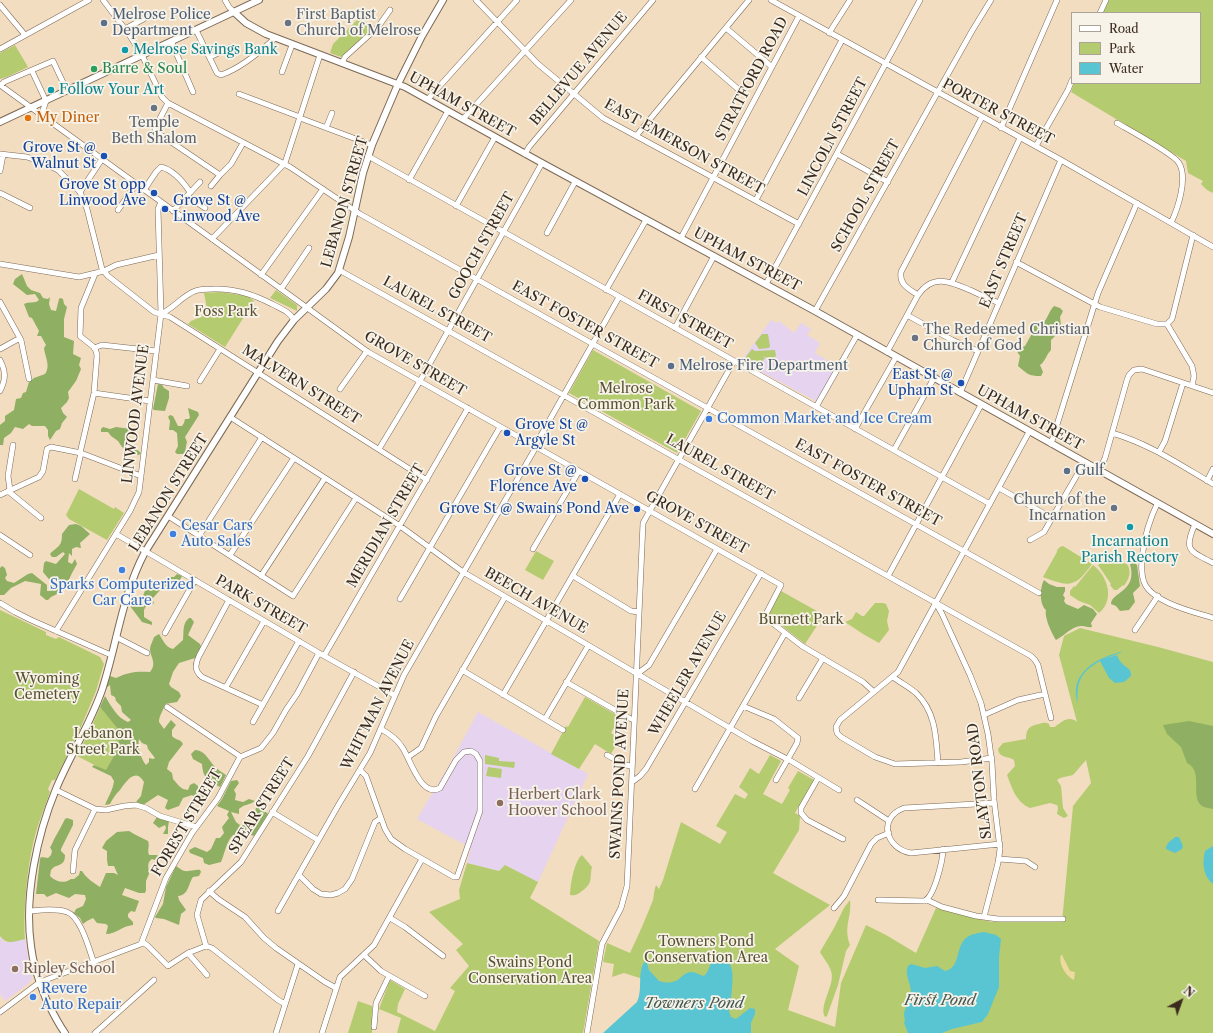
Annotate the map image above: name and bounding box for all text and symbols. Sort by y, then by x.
place label: Melrose Police Department [112,7,211,40]
place label: First Baptist Church of Melrose [296,7,421,40]
street label: BELLEVUE AVENUE [527,9,631,129]
legend [1071,12,1201,84]
street label: STRATFORD ROAD [712,14,792,144]
marker: Melrose Police Department [99,18,109,28]
marker: First Baptist Church of Melrose [283,18,293,28]
text: Road [1109,21,1139,36]
text: Park [1109,41,1135,56]
place label: Melrose Savings Bank [133,42,278,58]
marker: Melrose Savings Bank [120,45,130,55]
place label: Barre & Soul [102,61,187,77]
text: Water [1109,61,1143,76]
marker: Barre & Soul [89,64,99,74]
street label: UPHAM STREET [406,69,518,141]
street label: LINCOLN STREET [795,75,871,199]
street label: PORTER STREET [939,76,1057,148]
place label: Follow Your Art [59,82,164,98]
marker: Follow Your Art [46,85,56,95]
street label: EAST EMERSON STREET [601,96,767,198]
marker: Temple Beth Shalom [149,103,159,113]
place label: My Diner [36,110,99,126]
marker: My Diner [23,113,33,123]
place label: Temple Beth Shalom [111,115,197,148]
street label: LEBANON STREET [318,134,372,270]
street label: SCHOOL STREET [828,137,904,255]
place label: Grove St @ Walnut St [23,140,96,172]
marker: Grove St @ Walnut St [99,151,109,161]
place label: Grove St opp Linwood Ave [59,177,146,210]
marker: Grove St opp Linwood Ave [149,188,159,198]
street label: GOOCH STREET [446,189,518,303]
place label: Grove St @ Linwood Ave [173,193,260,226]
marker: Grove St @ Linwood Ave [160,204,170,214]
street label: EAST STREET [976,211,1032,311]
street label: UPHAM STREET [690,225,804,295]
street label: LAUREL STREET [380,273,494,347]
street label: EAST FOSTER STREET [509,278,661,372]
street label: FIRST STREET [635,287,735,353]
park label: Foss Park [194,304,258,320]
place label: The Redeemed Christian Church of God [923,322,1090,354]
street label: GROVE STREET [361,328,469,400]
marker: The Redeemed Christian Church of God [910,333,920,343]
street label: MALVERN STREET [239,342,363,428]
street label: LINWOOD AVENUE [119,343,153,485]
place label: Melrose Fire Department [679,358,848,374]
marker: Melrose Fire Department [666,361,676,371]
place label: East St @ Upham St [888,367,953,400]
marker: East St @ Upham St [956,378,966,388]
park label: Melrose Common Park [578,381,674,414]
street label: UPHAM STREET [974,382,1086,454]
place label: Common Market and Ice Cream [717,411,932,427]
marker: Common Market and Ice Cream [704,414,714,424]
place label: Grove St @ Argyle St [515,417,588,450]
marker: Grove St @ Argyle St [502,428,512,438]
street label: LEBANON STREET [126,431,212,555]
street label: LAUREL STREET [663,431,777,505]
street label: EAST FOSTER STREET [792,436,944,530]
street label: MERIDIAN STREET [344,461,428,591]
place label: Grove St @ Florence Ave [489,463,577,496]
place label: Gulf [1075,463,1104,479]
marker: Gulf [1062,466,1072,476]
marker: Grove St @ Florence Ave [580,474,590,484]
street label: GROVE STREET [643,488,751,558]
place label: Church of the Incarnation [1013,492,1106,524]
place label: Grove St @ Swains Pond Ave [439,501,629,517]
marker: Church of the Incarnation [1109,503,1119,513]
marker: Grove St @ Swains Pond Ave [632,504,642,514]
place label: Cesar Cars Auto Sales [181,518,253,550]
marker: Incarnation Parish Rectory [1125,522,1135,532]
marker: Cesar Cars Auto Sales [168,529,178,539]
place label: Incarnation Parish Rectory [1081,534,1179,566]
marker: Sparks Computerized Car Care [117,565,127,575]
street label: BEECH AVENUE [481,565,591,637]
street label: PARK STREET [212,572,310,638]
place label: Sparks Computerized Car Care [50,577,194,610]
street label: WHEELER AVENUE [646,609,730,739]
park label: Burnett Park [759,612,843,628]
street label: WHITMAN AVENUE [338,637,418,773]
park label: Wyoming Cemetery [14,671,80,704]
street label: SWAINS POND AVENUE [607,689,633,859]
street label: SLAYTON ROAD [965,722,995,840]
park label: Lebanon Street Park [66,726,140,758]
street label: SPEAR STREET [226,755,298,857]
street label: FOREST STREET [148,766,226,880]
place label: Herbert Clark Hoover School [508,787,607,820]
marker: Herbert Clark Hoover School [495,798,505,808]
park label: Towners Pond Conservation Area [644,934,768,966]
park label: Swains Pond Conservation Area [468,955,592,988]
place label: Ripley School [23,961,115,977]
marker: Ripley School [10,964,20,974]
place label: Revere Auto Repair [41,981,121,1014]
north arrow [1161,981,1201,1021]
text: N [1181,984,1197,1000]
marker: Revere Auto Repair [28,992,38,1002]
water label: First Pond [904,992,976,1010]
water label: Towners Pond [644,995,744,1013]

